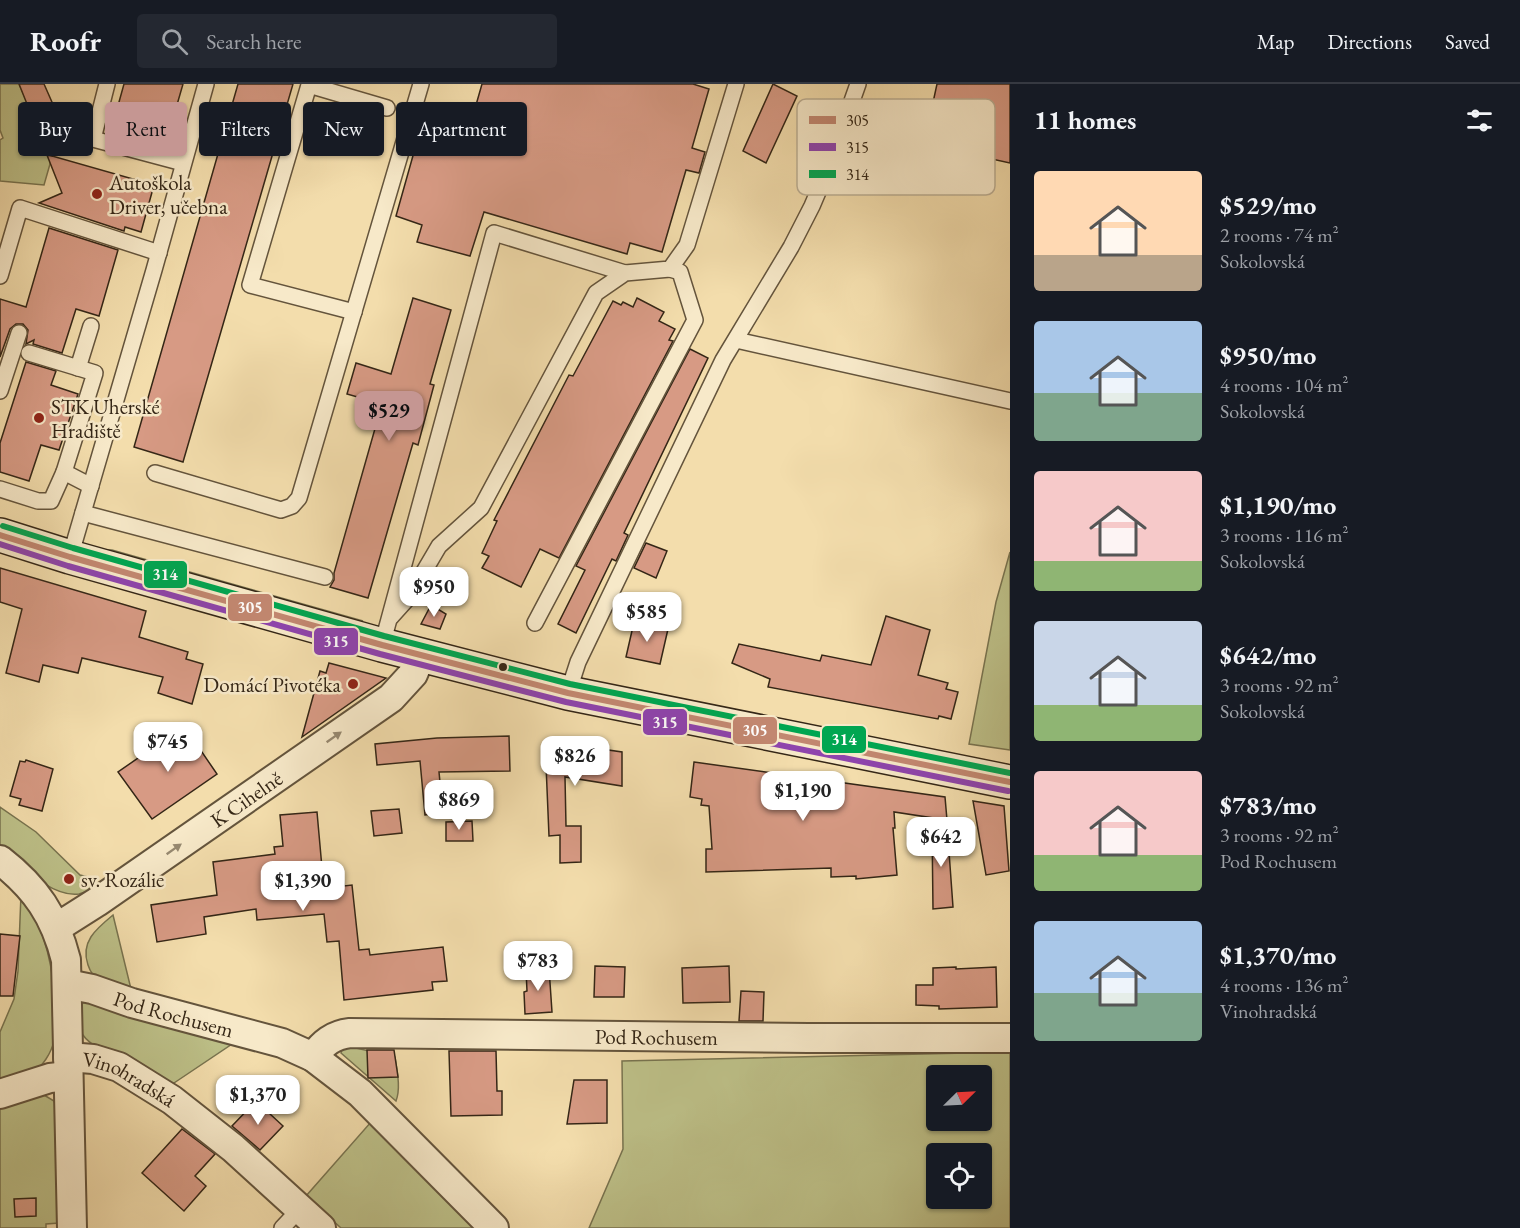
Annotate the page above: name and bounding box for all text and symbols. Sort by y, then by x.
search box [137,14,557,68]
text: Roofr [30,23,101,59]
icon: search [158,25,191,58]
text: Search here [206,27,302,56]
text: Map [1257,28,1294,55]
text: Directions [1327,28,1412,55]
text: Saved [1445,28,1490,55]
legend [797,99,995,195]
chip: Buy [18,102,93,156]
chip: Rent [105,102,187,156]
chip: Filters [199,102,291,156]
chip: New [303,102,384,156]
chip: Apartment [396,102,527,156]
text: 11 homes [1034,103,1136,137]
icon: filters [1463,104,1496,137]
text: 305 [846,110,869,131]
text: 315 [846,137,869,158]
text: 314 [846,164,869,185]
place label: Autoškola Driver, učebna [108,169,228,220]
marker: Autoškola Driver, učebna [90,187,104,201]
text: $529/mo [1220,188,1316,222]
icon: home [1082,195,1154,267]
text: 2 rooms · 74 m² [1220,222,1339,248]
text: Sokolovská [1220,248,1305,274]
text: $950/mo [1220,338,1316,372]
icon: home [1082,345,1154,417]
text: 4 rooms · 104 m² [1220,372,1348,398]
pin: $529 [353,391,425,442]
place label: STK Uherské Hradiště [51,393,160,444]
text: $529 [369,397,409,423]
text: Sokolovská [1220,398,1305,424]
marker: STK Uherské Hradiště [32,411,46,425]
text: $1,190/mo [1220,488,1336,522]
icon: home [1082,495,1154,567]
text: 3 rooms · 116 m² [1220,522,1348,548]
text: Sokolovská [1220,548,1305,574]
line badge: 314 [143,560,188,589]
text: 314 [152,564,178,585]
pin: $950 [398,567,470,618]
text: $950 [414,573,454,599]
pin: $585 [611,592,683,643]
line badge: 305 [227,593,273,622]
text: 305 [237,597,263,618]
text: $585 [627,598,667,624]
line badge: 315 [313,627,359,656]
text: 315 [323,631,349,652]
text: $642/mo [1220,638,1316,672]
icon: home [1082,645,1154,717]
unlabelled marker [497,661,509,673]
place label: Domácí Pivotéka [203,671,342,698]
text: 3 rooms · 92 m² [1220,672,1339,698]
marker: Domácí Pivotéka [346,677,360,691]
text: Sokolovská [1220,698,1305,724]
line badge: 315 [642,708,688,736]
text: 315 [652,712,678,733]
line badge: 305 [732,716,778,745]
text: 305 [742,720,768,741]
pin: $745 [132,722,204,773]
line badge: 314 [821,725,867,754]
text: $745 [148,728,188,754]
text: 314 [831,729,857,750]
one-way arrow [326,731,342,743]
pin: $826 [539,736,611,787]
text: $826 [555,742,595,768]
street label: K Cihelně [205,764,287,833]
pin: $1,190 [754,771,852,822]
text: $1,190 [775,777,831,803]
pin: $869 [423,780,495,831]
text: $869 [439,786,479,812]
text: $783/mo [1220,788,1316,822]
icon: home [1082,795,1154,867]
pin: $642 [905,817,977,868]
text: 3 rooms · 92 m² [1220,822,1339,848]
text: $642 [921,823,961,849]
one-way arrow [166,843,182,855]
text: Pod Rochusem [1220,848,1337,874]
pin: $1,390 [254,861,352,912]
place label: sv. Rozálie [81,866,164,893]
text: $1,390 [275,867,331,893]
marker: sv. Rozálie [62,872,76,886]
text: $1,370/mo [1220,938,1336,972]
pin: $783 [502,941,574,992]
icon: home [1082,945,1154,1017]
text: $783 [518,947,558,973]
text: 4 rooms · 136 m² [1220,972,1348,998]
street label: Pod Rochusem [110,984,237,1043]
text: Vinohradská [1220,998,1317,1024]
street label: Pod Rochusem [595,1022,718,1051]
street label: Vinohradská [82,1045,182,1113]
north arrow [926,1065,992,1131]
map controls [926,1065,992,1209]
pin: $1,370 [209,1075,307,1126]
text: $1,370 [230,1081,286,1107]
button: locate [926,1143,992,1209]

